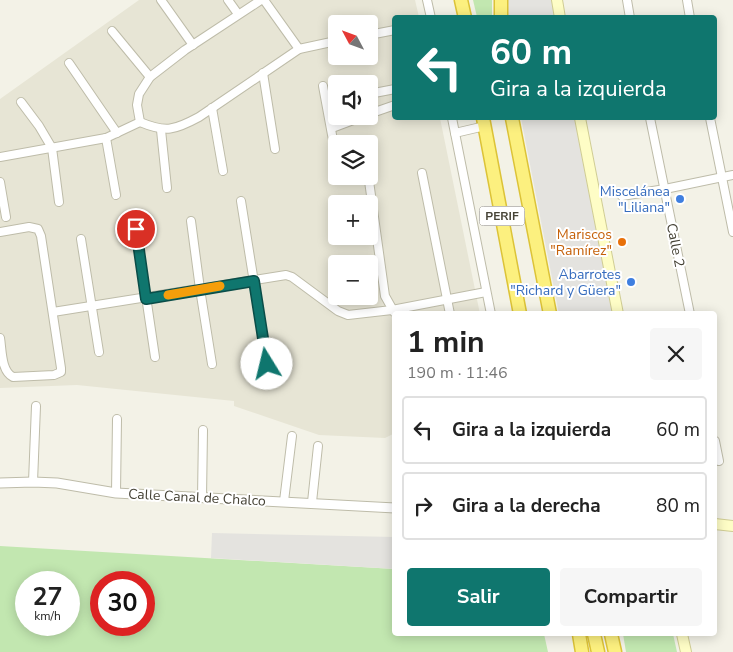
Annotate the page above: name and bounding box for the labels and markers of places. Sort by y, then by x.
place label: Miscelánea "Liliana" [600,182,670,217]
marker: Miscelánea "Liliana" [674,193,686,205]
pin [115,208,157,250]
place label: Mariscos "Ramírez" [550,225,612,260]
marker: Mariscos "Ramírez" [616,236,628,248]
place label: Abarrotes "Richard y Güera" [510,265,621,300]
marker: Abarrotes "Richard y Güera" [625,276,637,288]

